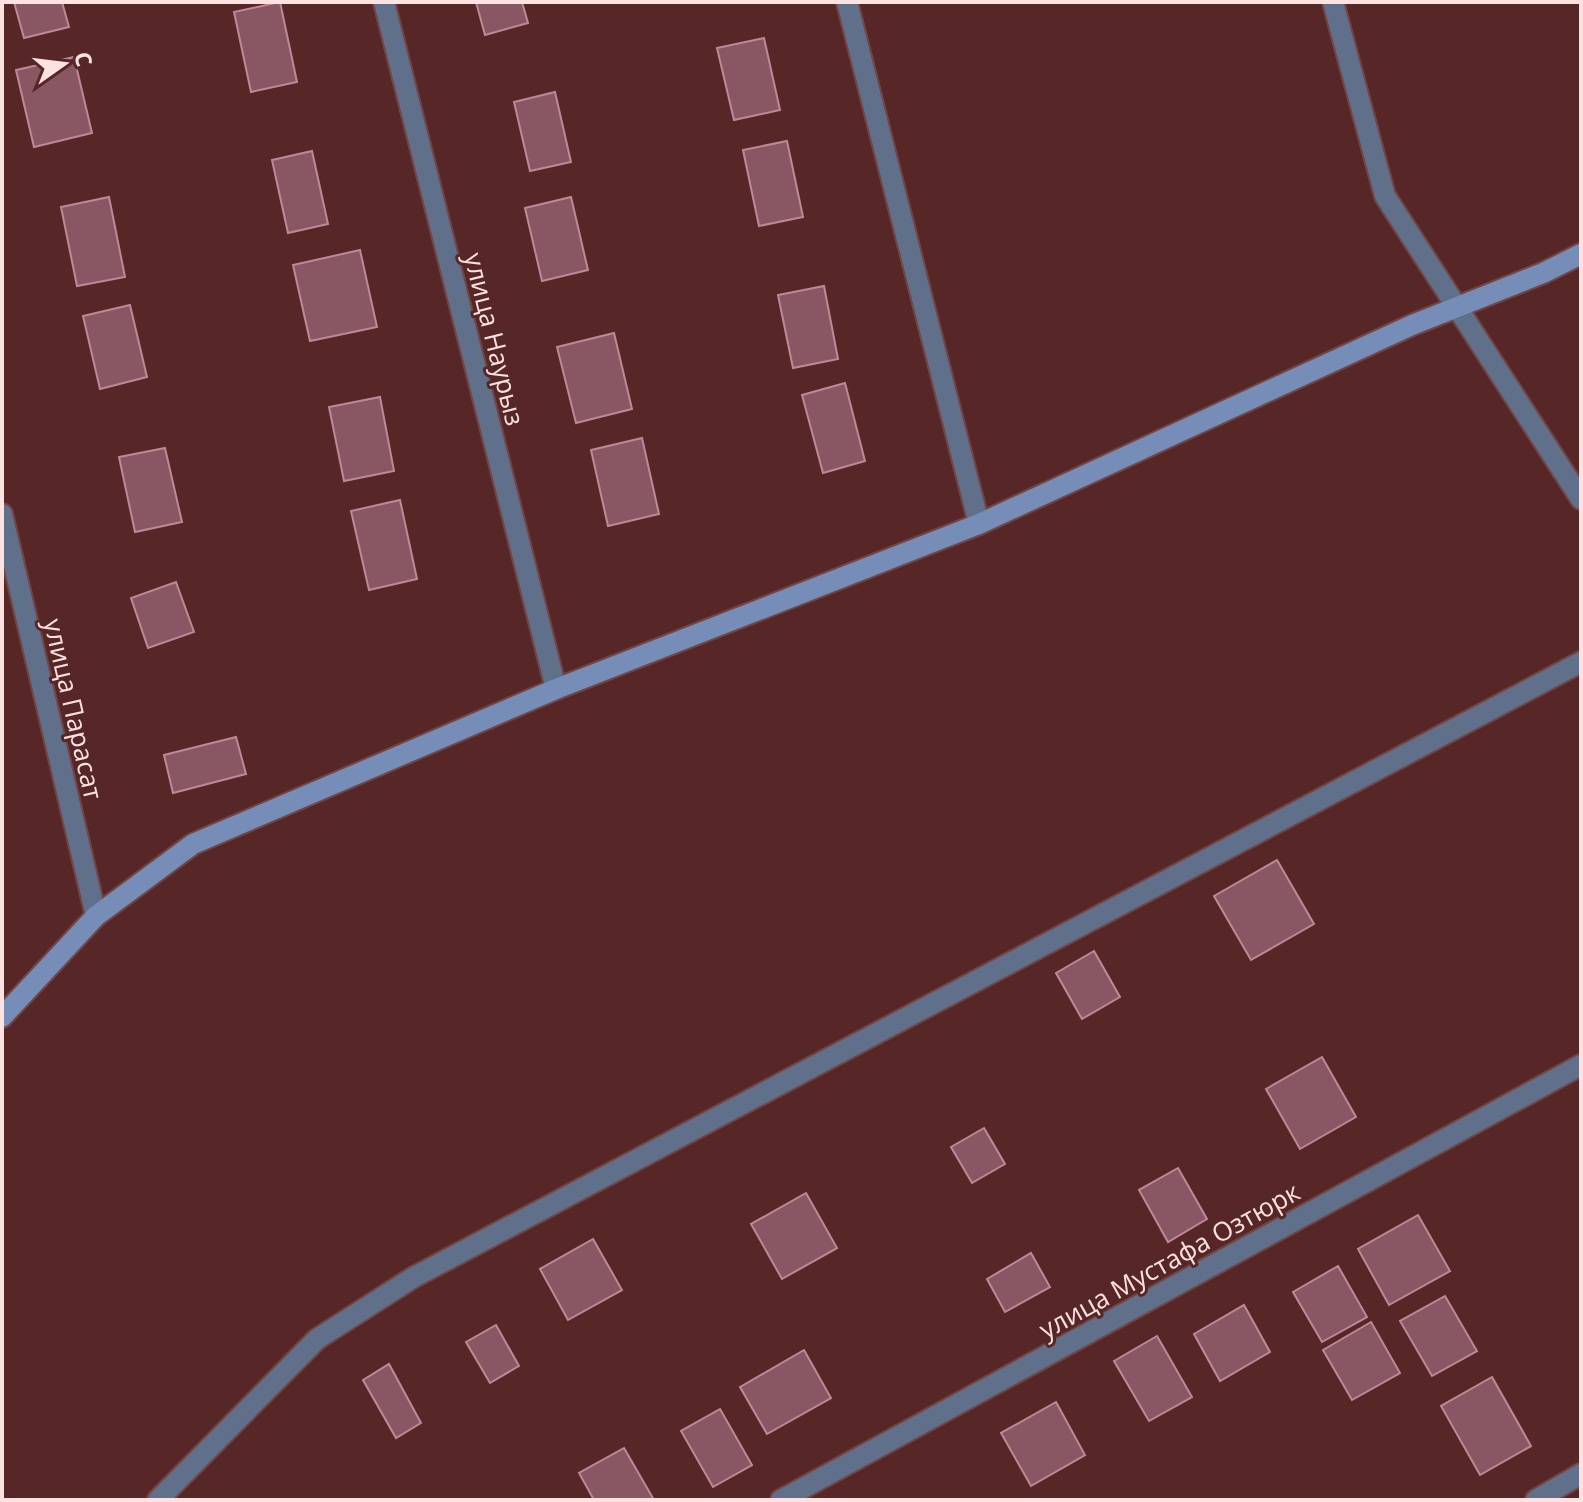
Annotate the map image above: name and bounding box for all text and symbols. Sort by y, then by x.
north arrow [24,24,104,104]
text: С [68,48,101,69]
street label: улица Наурыз [456,249,534,429]
street label: улица Парасат [36,615,112,803]
street label: улица Мустафа Озтюрк [1032,1173,1306,1347]

